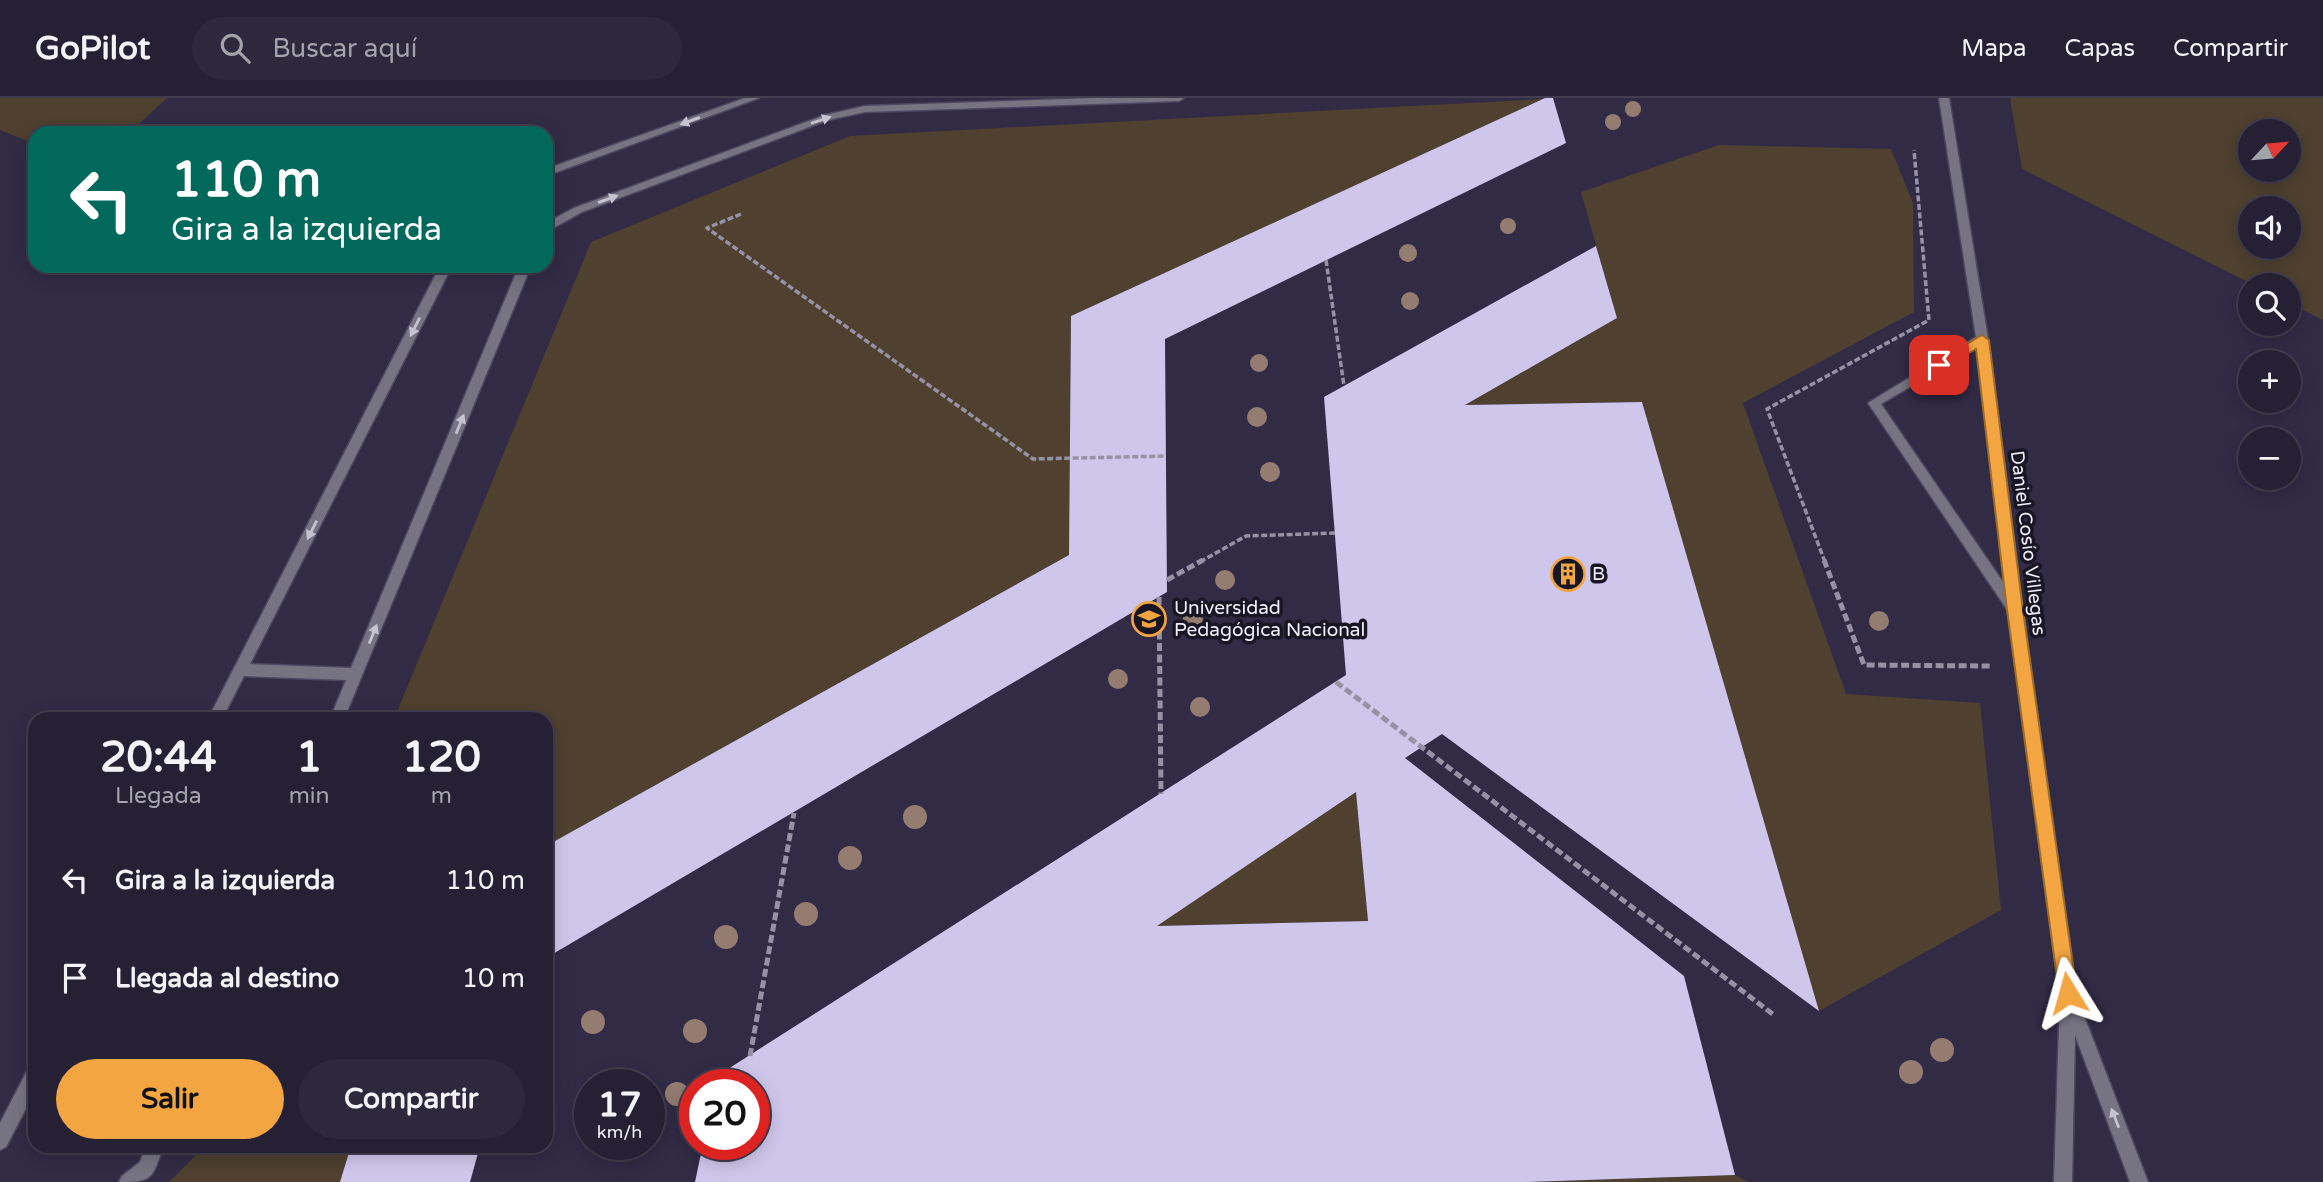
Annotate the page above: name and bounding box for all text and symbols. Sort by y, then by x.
search box [192,17,682,80]
text: GoPilot [35,29,150,68]
icon: search [216,29,254,67]
text: Buscar aquí [272,33,417,64]
text: Mapa [1961,34,2027,63]
text: Capas [2065,34,2135,63]
text: Compartir [2173,34,2288,63]
one-way arrow [811,115,832,125]
one-way arrow [679,116,700,127]
north arrow [2238,119,2301,182]
map controls [2238,119,2301,490]
text: 110 m [171,151,321,210]
icon: left [56,154,147,245]
one-way arrow [597,193,618,204]
button: sound [2238,196,2301,259]
text: Gira a la izquierda [171,211,442,249]
button: search [2238,273,2301,336]
one-way arrow [410,317,421,337]
pin [1909,335,1969,395]
icon: arrive [1920,346,1958,384]
button: + [2238,350,2301,413]
one-way arrow [455,413,466,434]
button: − [2238,427,2301,490]
street label: Daniel Cosío Villegas [2006,449,2050,637]
one-way arrow [307,520,319,540]
building icon: B [1549,555,1587,593]
place label: B [1592,563,1605,585]
place label: Universidad Pedagógica Nacional [1174,597,1365,641]
school or university icon: Universidad Pedagógica Nacional [1130,600,1168,638]
one-way arrow [368,623,379,644]
text: 20:44 [100,732,217,783]
text: 1 [296,732,322,783]
text: 120 [402,732,481,783]
text: Llegada [115,782,202,810]
text: min [289,782,330,810]
text: m [431,782,452,810]
icon: left [56,861,94,899]
text: Gira a la izquierda [115,865,335,896]
text: 110 m [445,865,525,896]
position arrow [2031,956,2105,1030]
icon: arrive [56,959,94,997]
text: Llegada al destino [115,963,339,994]
text: 10 m [462,963,525,994]
button: Salir [56,1059,284,1139]
button: Compartir [298,1059,525,1139]
speed limit sign: 20 [679,1069,770,1160]
text: 17 [598,1084,641,1126]
one-way arrow [2109,1108,2120,1129]
text: km/h [597,1121,642,1143]

